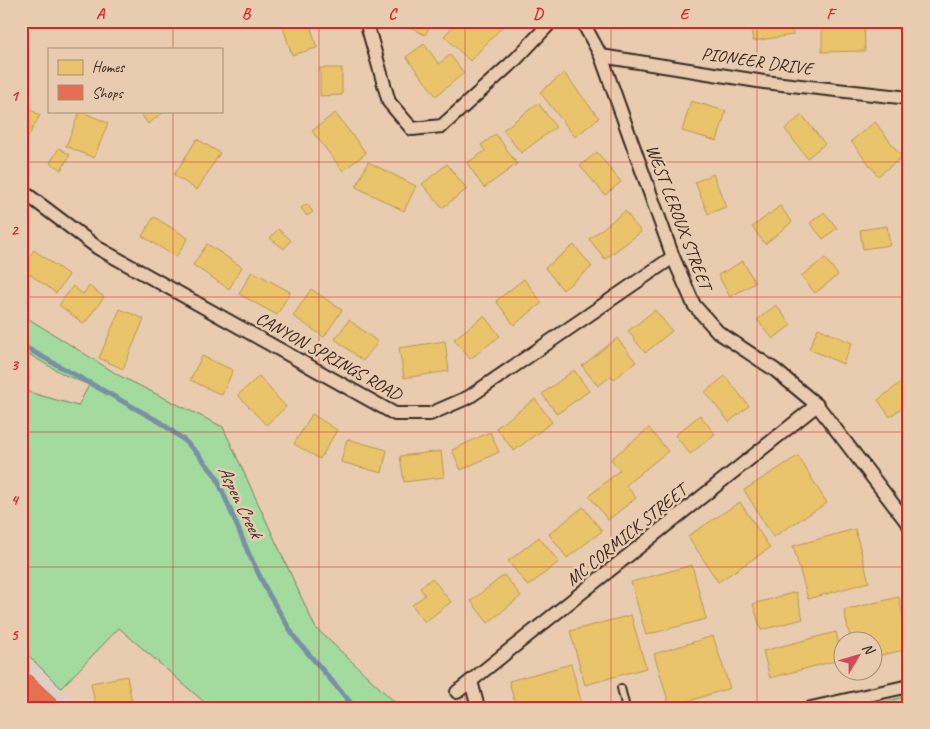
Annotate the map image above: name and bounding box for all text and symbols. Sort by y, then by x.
text: A [96,4,106,24]
text: B [242,4,252,24]
text: C [388,4,398,24]
text: D [533,4,544,24]
text: E [680,4,691,24]
text: F [826,4,837,24]
street label: PIONEER DRIVE [700,42,816,80]
legend [48,48,222,112]
text: Homes [92,58,126,77]
text: Shops [92,84,125,103]
text: 1 [10,86,19,106]
street label: WEST LEROUX STREET [641,141,718,296]
text: 2 [10,220,19,240]
street label: CANYON SPRINGS ROAD [252,307,407,406]
text: 3 [10,355,19,375]
water label: Aspen Creek [212,461,269,544]
street label: MC CORMICK STREET [561,477,694,590]
text: 4 [10,490,19,510]
text: 5 [11,625,20,645]
north arrow [832,632,882,682]
text: N [858,640,879,659]

